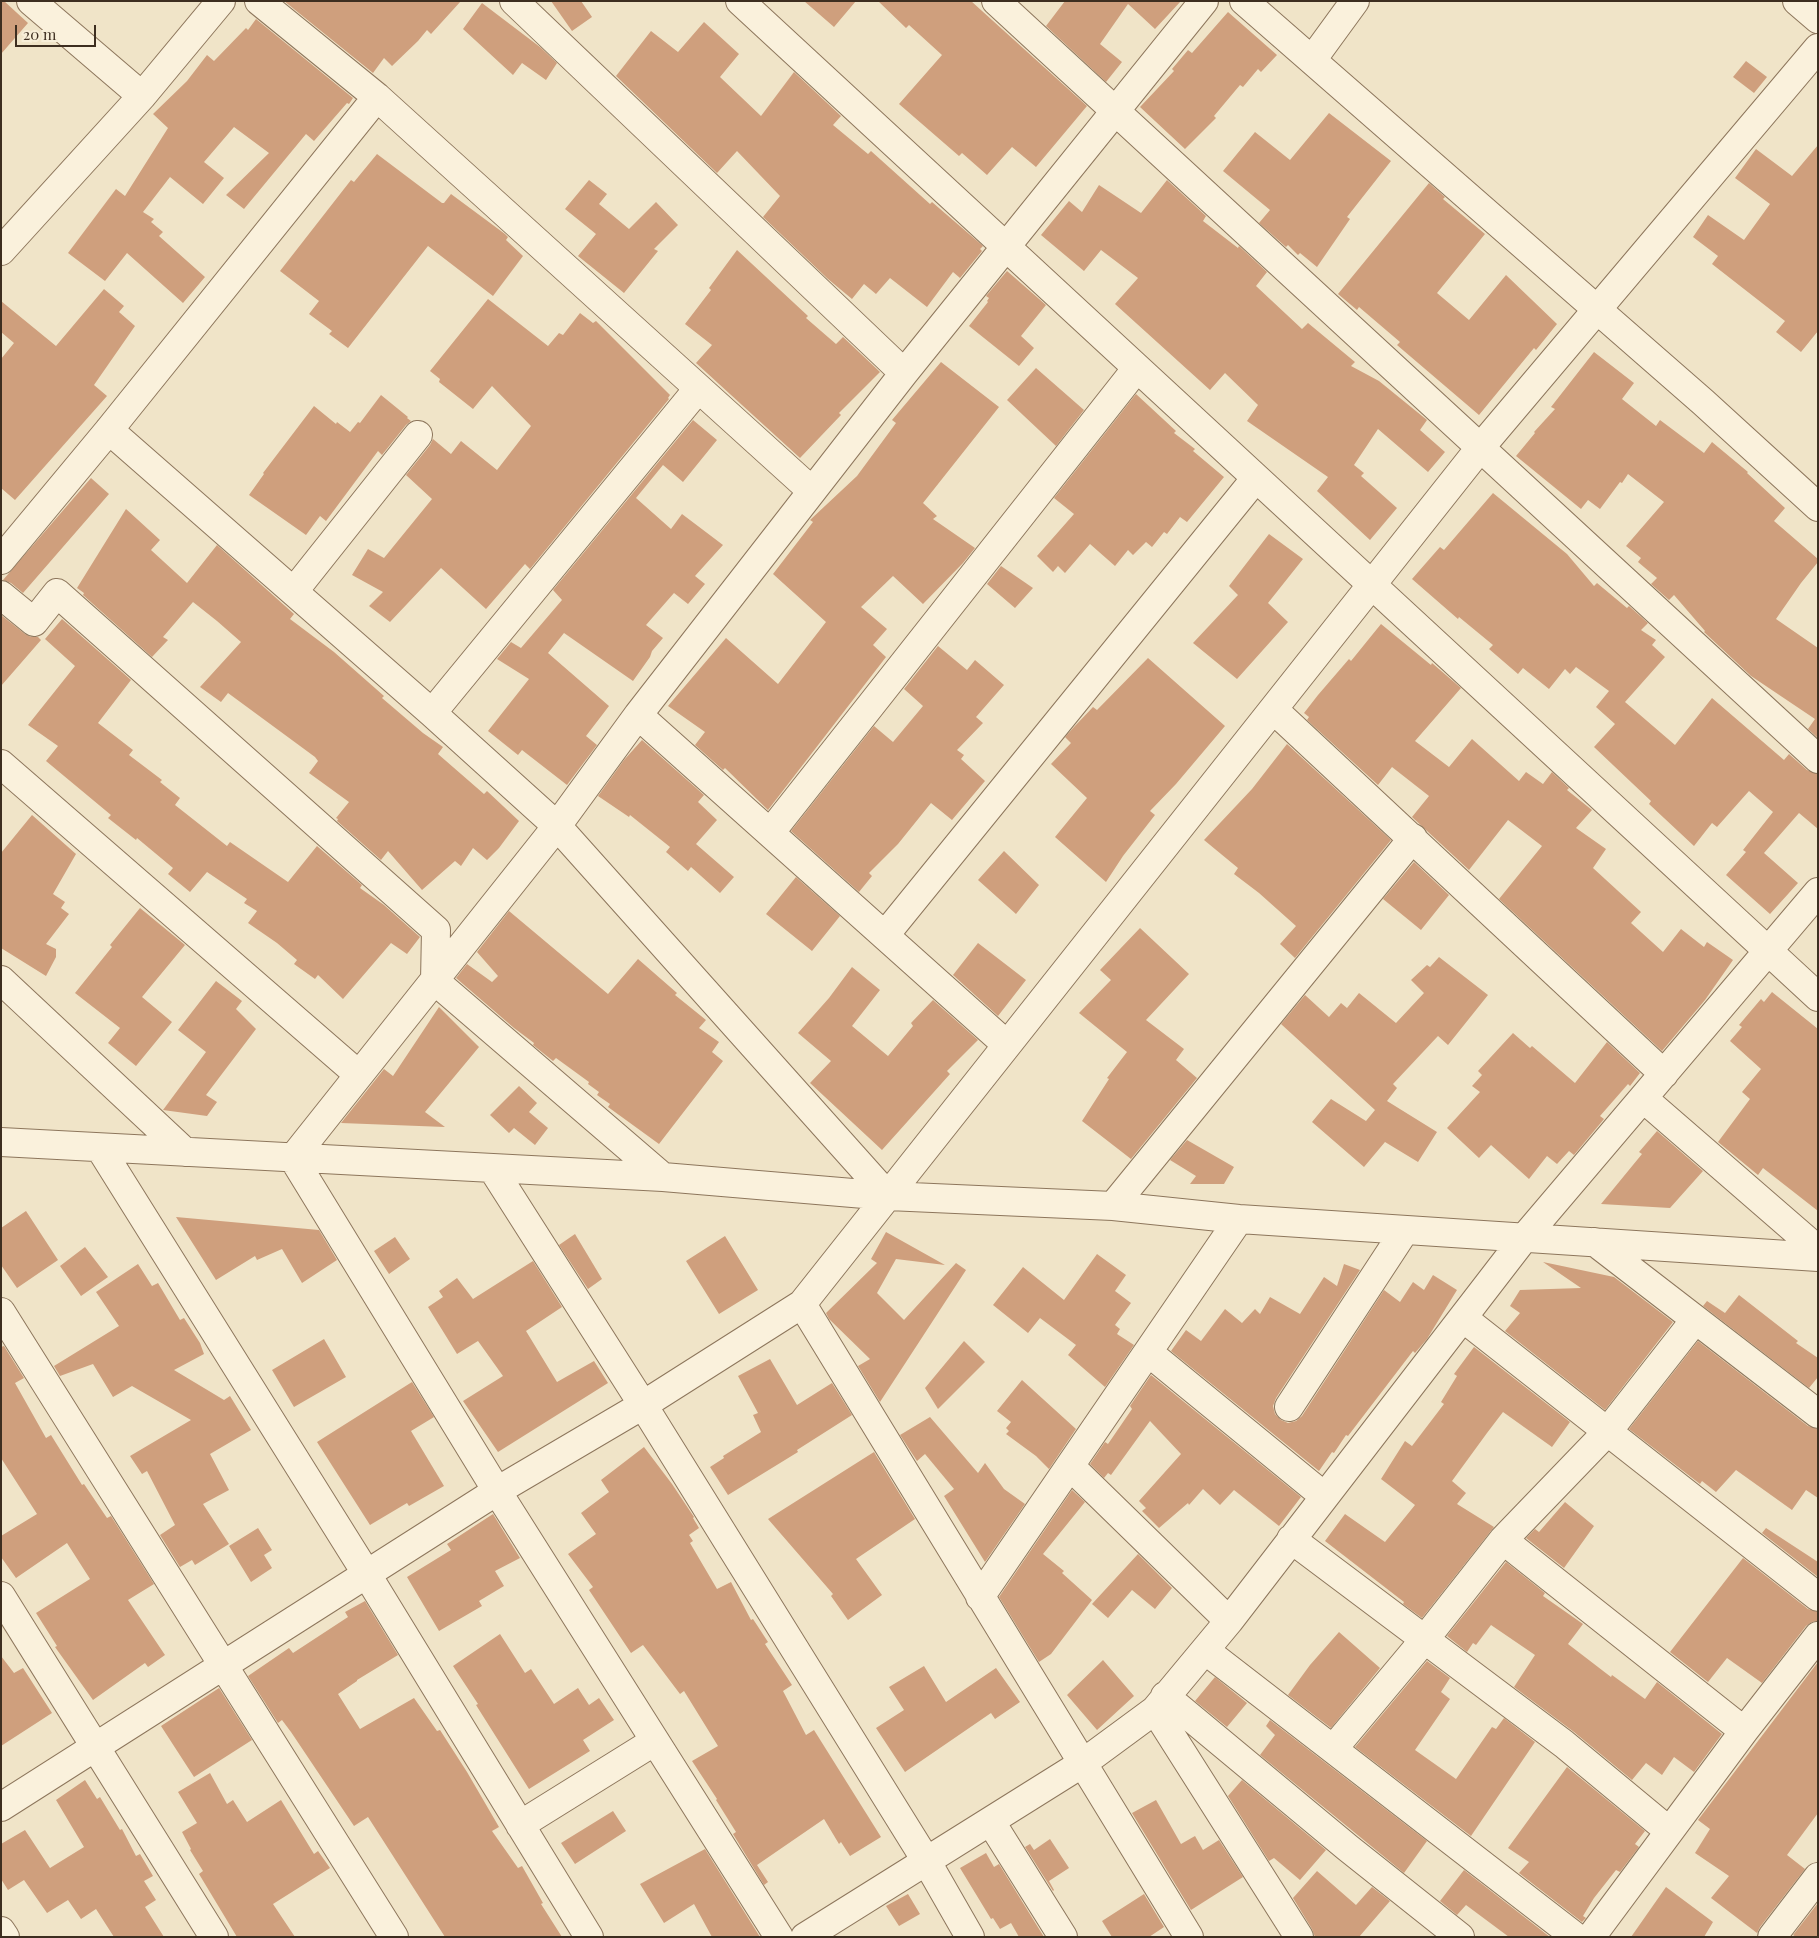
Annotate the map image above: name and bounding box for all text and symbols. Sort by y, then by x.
scale bar [18,15,99,47]
text: 20 m [23,24,56,44]

